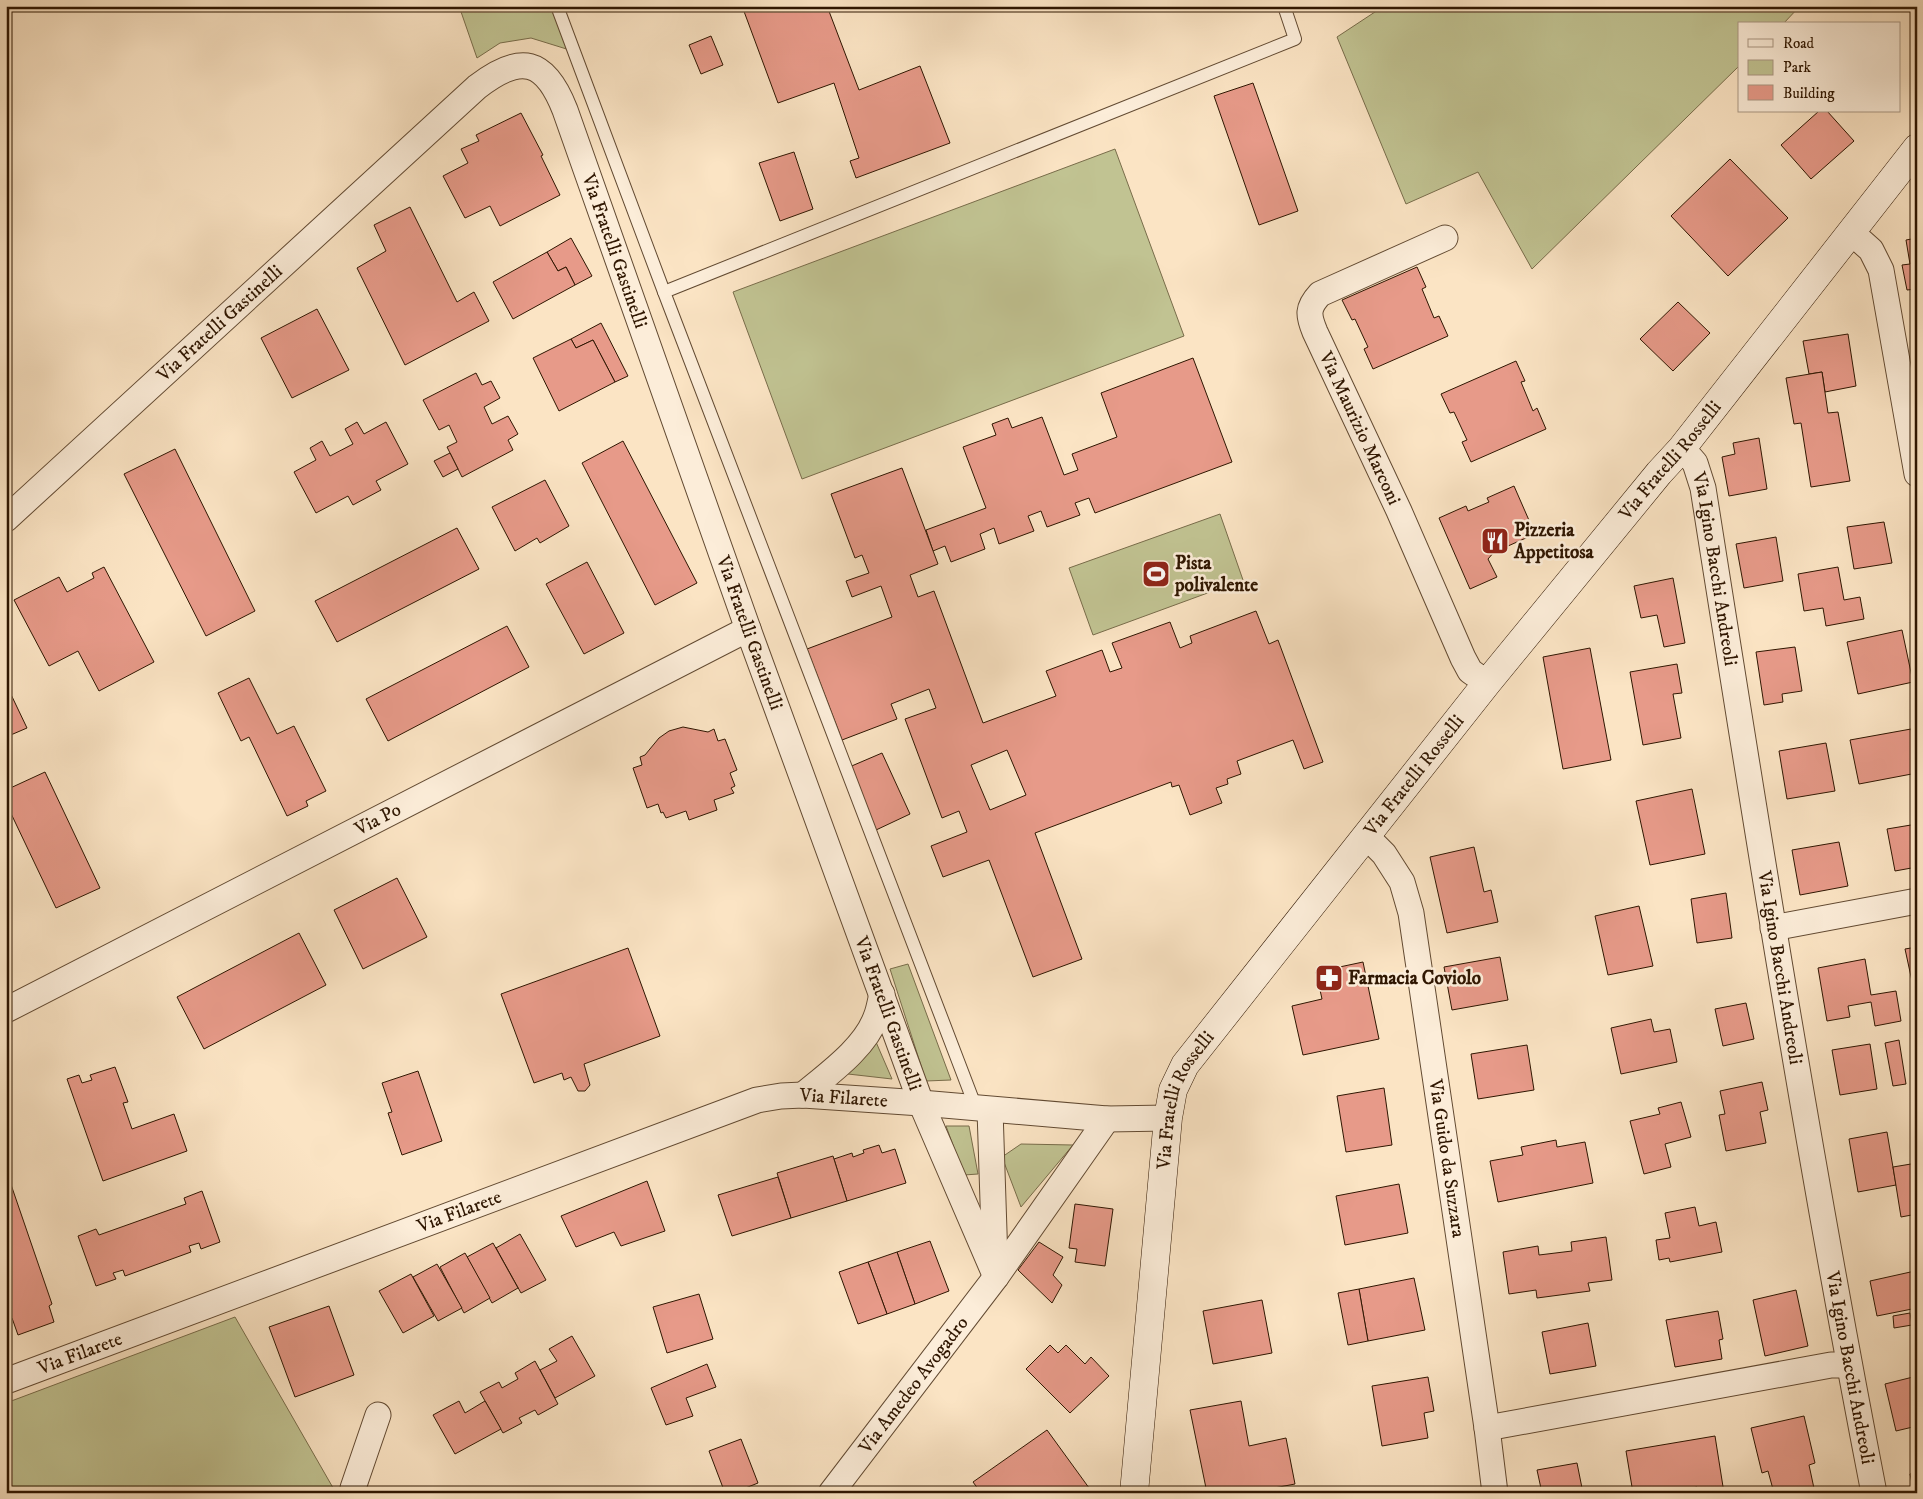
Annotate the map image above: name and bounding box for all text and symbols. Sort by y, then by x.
legend [1738,22,1900,112]
text: Road [1783,34,1815,53]
text: Park [1783,58,1812,77]
text: Building [1783,84,1835,103]
street label: Via Fratelli Gastinelli [577,170,653,331]
street label: Via Fratelli Gastinelli [151,260,287,387]
street label: Via Maurizio Marconi [1314,347,1406,509]
street label: Via Fratelli Rosselli [1613,396,1726,525]
street label: Via Igino Bacchi Andreoli [1687,468,1742,668]
place label: Pizzeria Appetitosa [1513,519,1595,564]
restaurant icon: Pizzeria Appetitosa [1480,526,1510,556]
street label: Via Fratelli Gastinelli [711,552,788,713]
place label: Pista polivalente [1174,552,1258,597]
sports icon: Pista polivalente [1141,559,1171,589]
street label: Via Fratelli Rosselli [1358,710,1469,841]
street label: Via Po [350,798,405,841]
street label: Via Igino Bacchi Andreoli [1753,868,1808,1066]
street label: Via Fratelli Gastinelli [849,932,927,1094]
pharmacy icon: Farmacia Coviolo [1314,963,1344,993]
place label: Farmacia Coviolo [1348,967,1481,990]
street label: Via Fratelli Rosselli [1152,1026,1219,1171]
street label: Via Guido da Suzzara [1424,1077,1470,1239]
street label: Via Filarete [798,1083,889,1112]
street label: Via Filarete [413,1185,505,1238]
street label: Via Igino Bacchi Andreoli [1821,1268,1880,1466]
street label: Via Amedeo Avogadro [853,1312,973,1459]
street label: Via Filarete [34,1327,125,1380]

